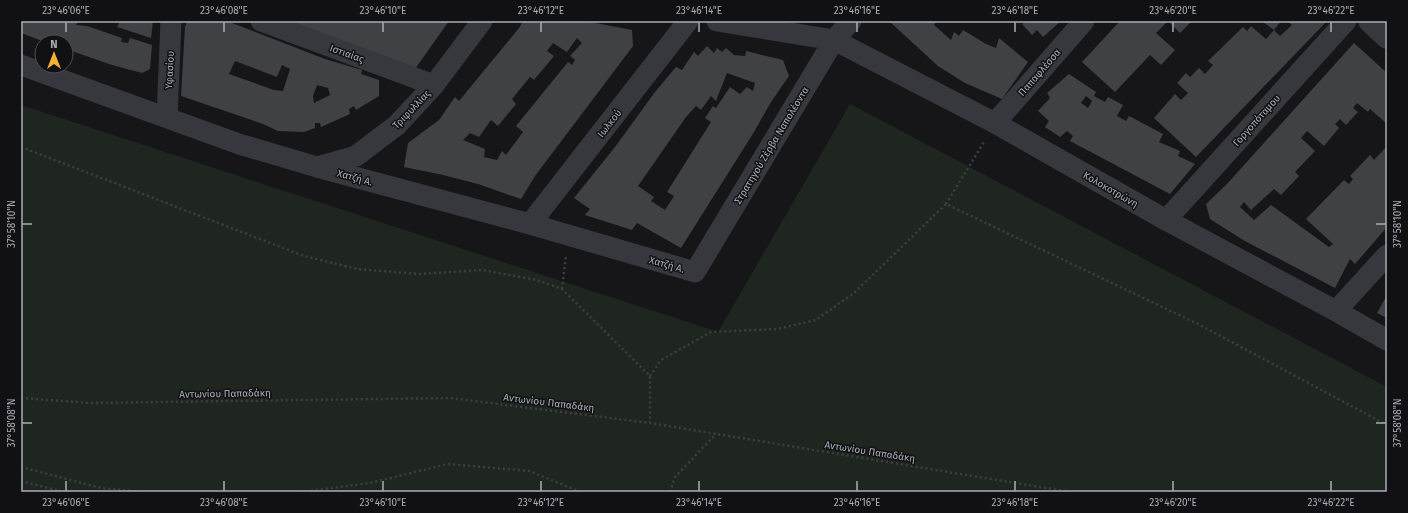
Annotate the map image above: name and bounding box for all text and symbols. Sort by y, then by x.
text: 23°46'06"E [42,5,90,17]
text: 23°46'08"E [200,5,248,17]
text: 23°46'10"E [360,5,406,17]
text: 23°46'12"E [518,5,564,17]
text: 23°46'14"E [676,5,722,17]
text: 23°46'16"E [834,5,880,17]
text: 23°46'18"E [992,5,1038,17]
text: 23°46'20"E [1149,5,1197,17]
text: 23°46'22"E [1308,5,1355,17]
north arrow [34,34,74,74]
text: N [50,38,58,51]
street label: Ιστιαίας [328,41,366,66]
street label: Παπαφλέσσα [1015,46,1063,99]
street label: Υφασίου [162,50,177,89]
street label: Στρατηγού Ζέρβα Ναπολέοντα [731,84,812,206]
street label: Τριφυλλίας [390,87,433,132]
street label: Γοργοπόταμου [1230,92,1283,149]
street label: Ιωλκού [594,106,625,140]
street label: Χατζή Α. [336,168,374,188]
street label: Κολοκοτρώνη [1081,168,1141,210]
text: 37°58'10"N [6,200,18,248]
text: 37°58'10"N [1392,200,1404,248]
street label: Χατζή Α. [648,254,686,276]
street label: Αντωνίου Παπαδάκη [179,386,271,401]
street label: Αντωνίου Παπαδάκη [503,390,595,415]
text: 37°58'08"N [6,399,18,447]
text: 37°58'08"N [1392,399,1404,447]
street label: Αντωνίου Παπαδάκη [824,438,916,465]
text: 23°46'06"E [42,497,90,509]
text: 23°46'08"E [200,497,248,509]
text: 23°46'10"E [360,497,406,509]
text: 23°46'12"E [518,497,564,509]
text: 23°46'14"E [676,497,722,509]
text: 23°46'16"E [834,497,880,509]
text: 23°46'18"E [992,497,1038,509]
text: 23°46'20"E [1149,497,1197,509]
text: 23°46'22"E [1308,497,1355,509]

